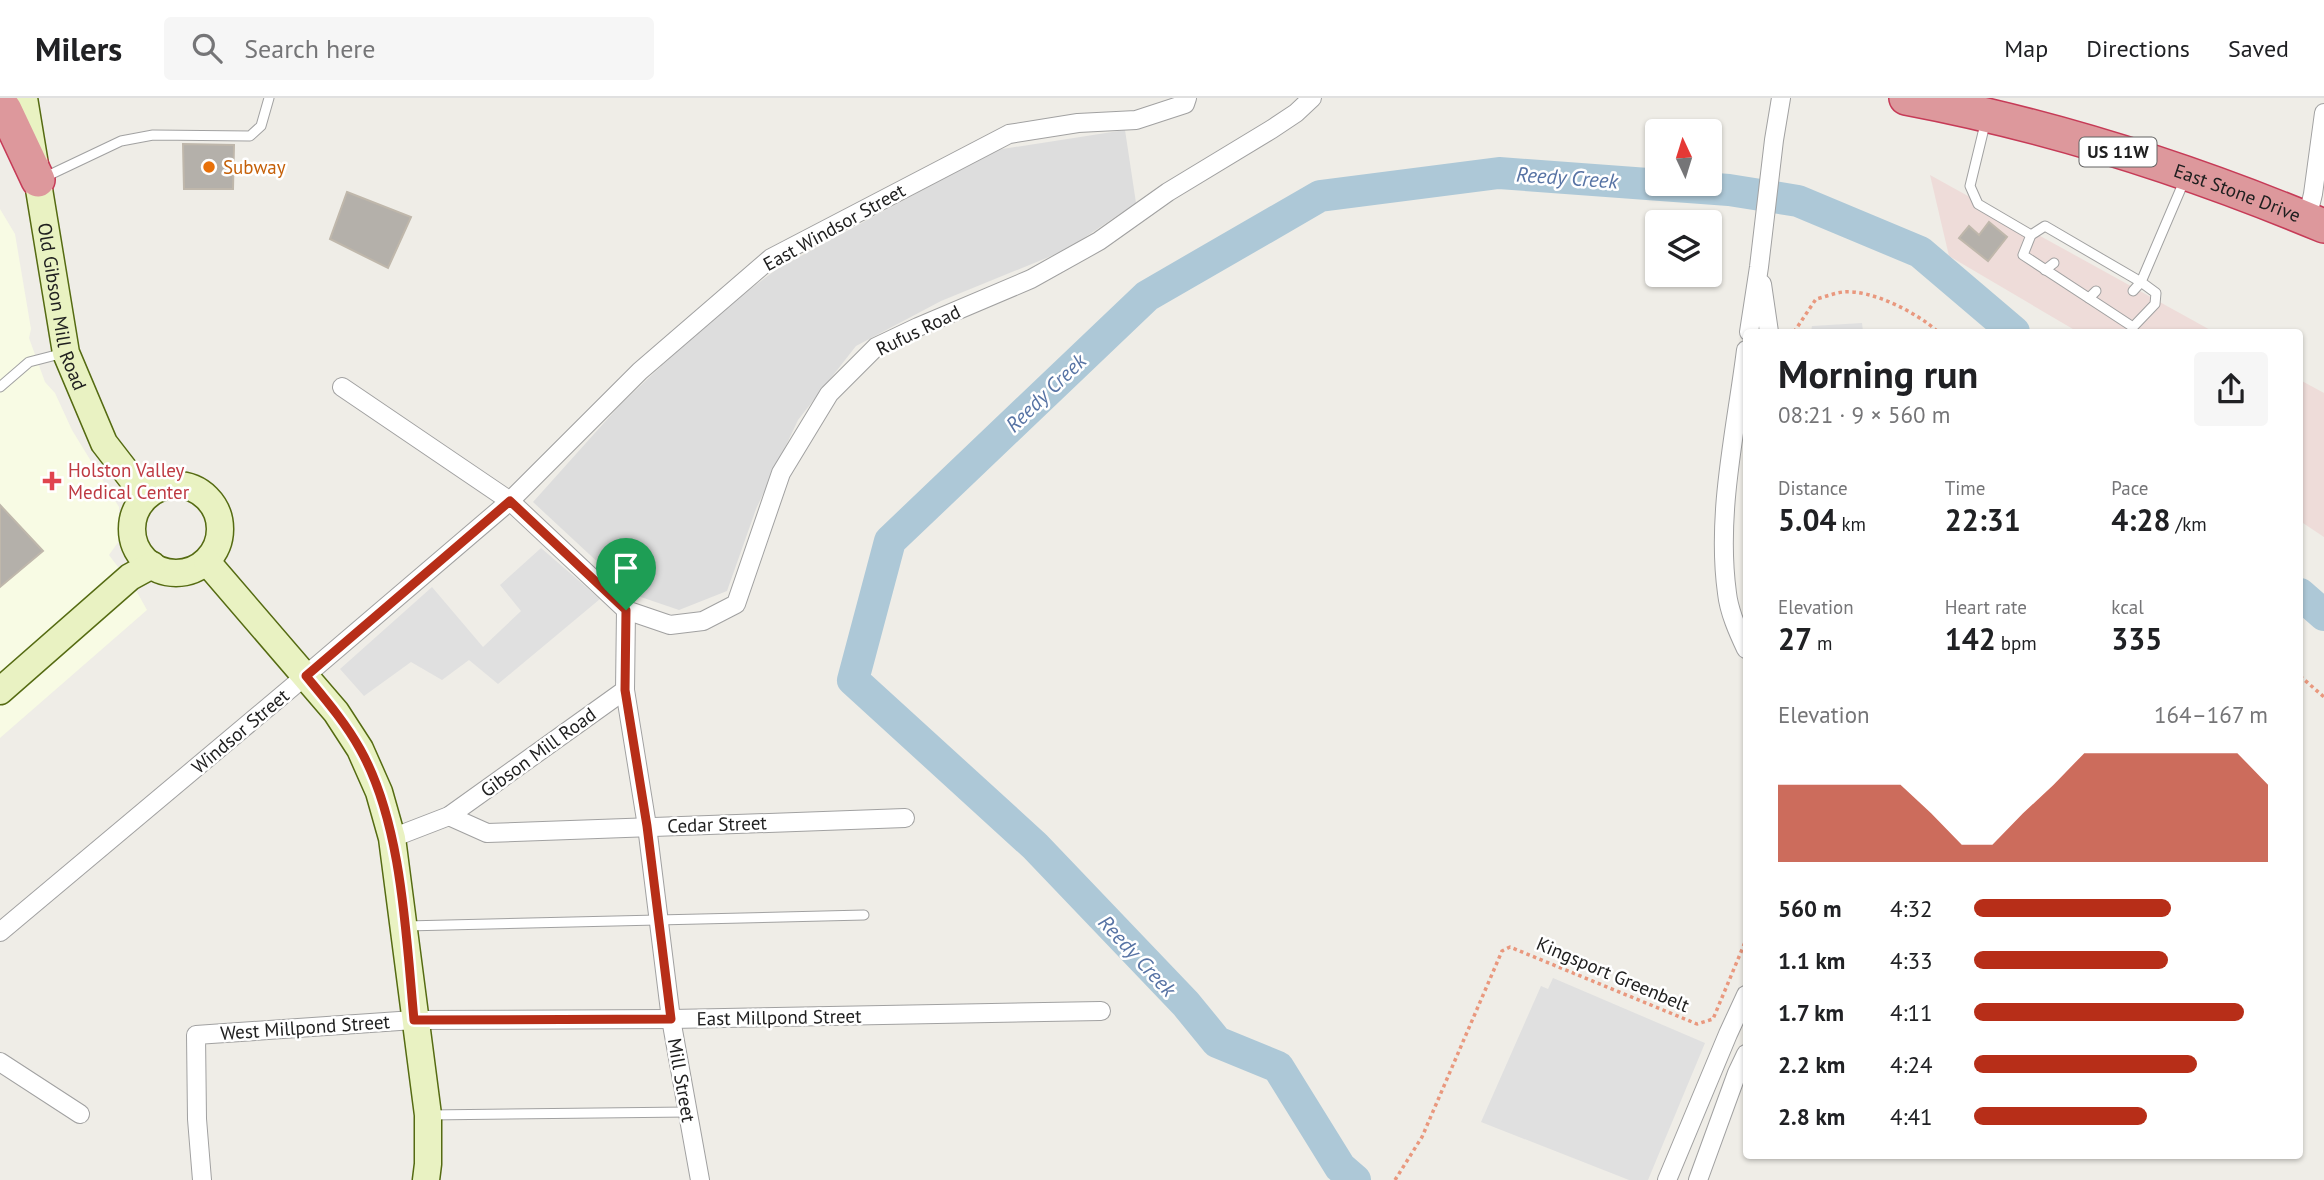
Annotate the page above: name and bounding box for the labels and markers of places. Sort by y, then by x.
place label: Subway [223,155,286,179]
marker: Subway [201,159,217,175]
place label: Holston Valley Medical Center [68,458,190,504]
marker: Holston Valley Medical Center [42,471,62,491]
pin [596,538,656,610]

